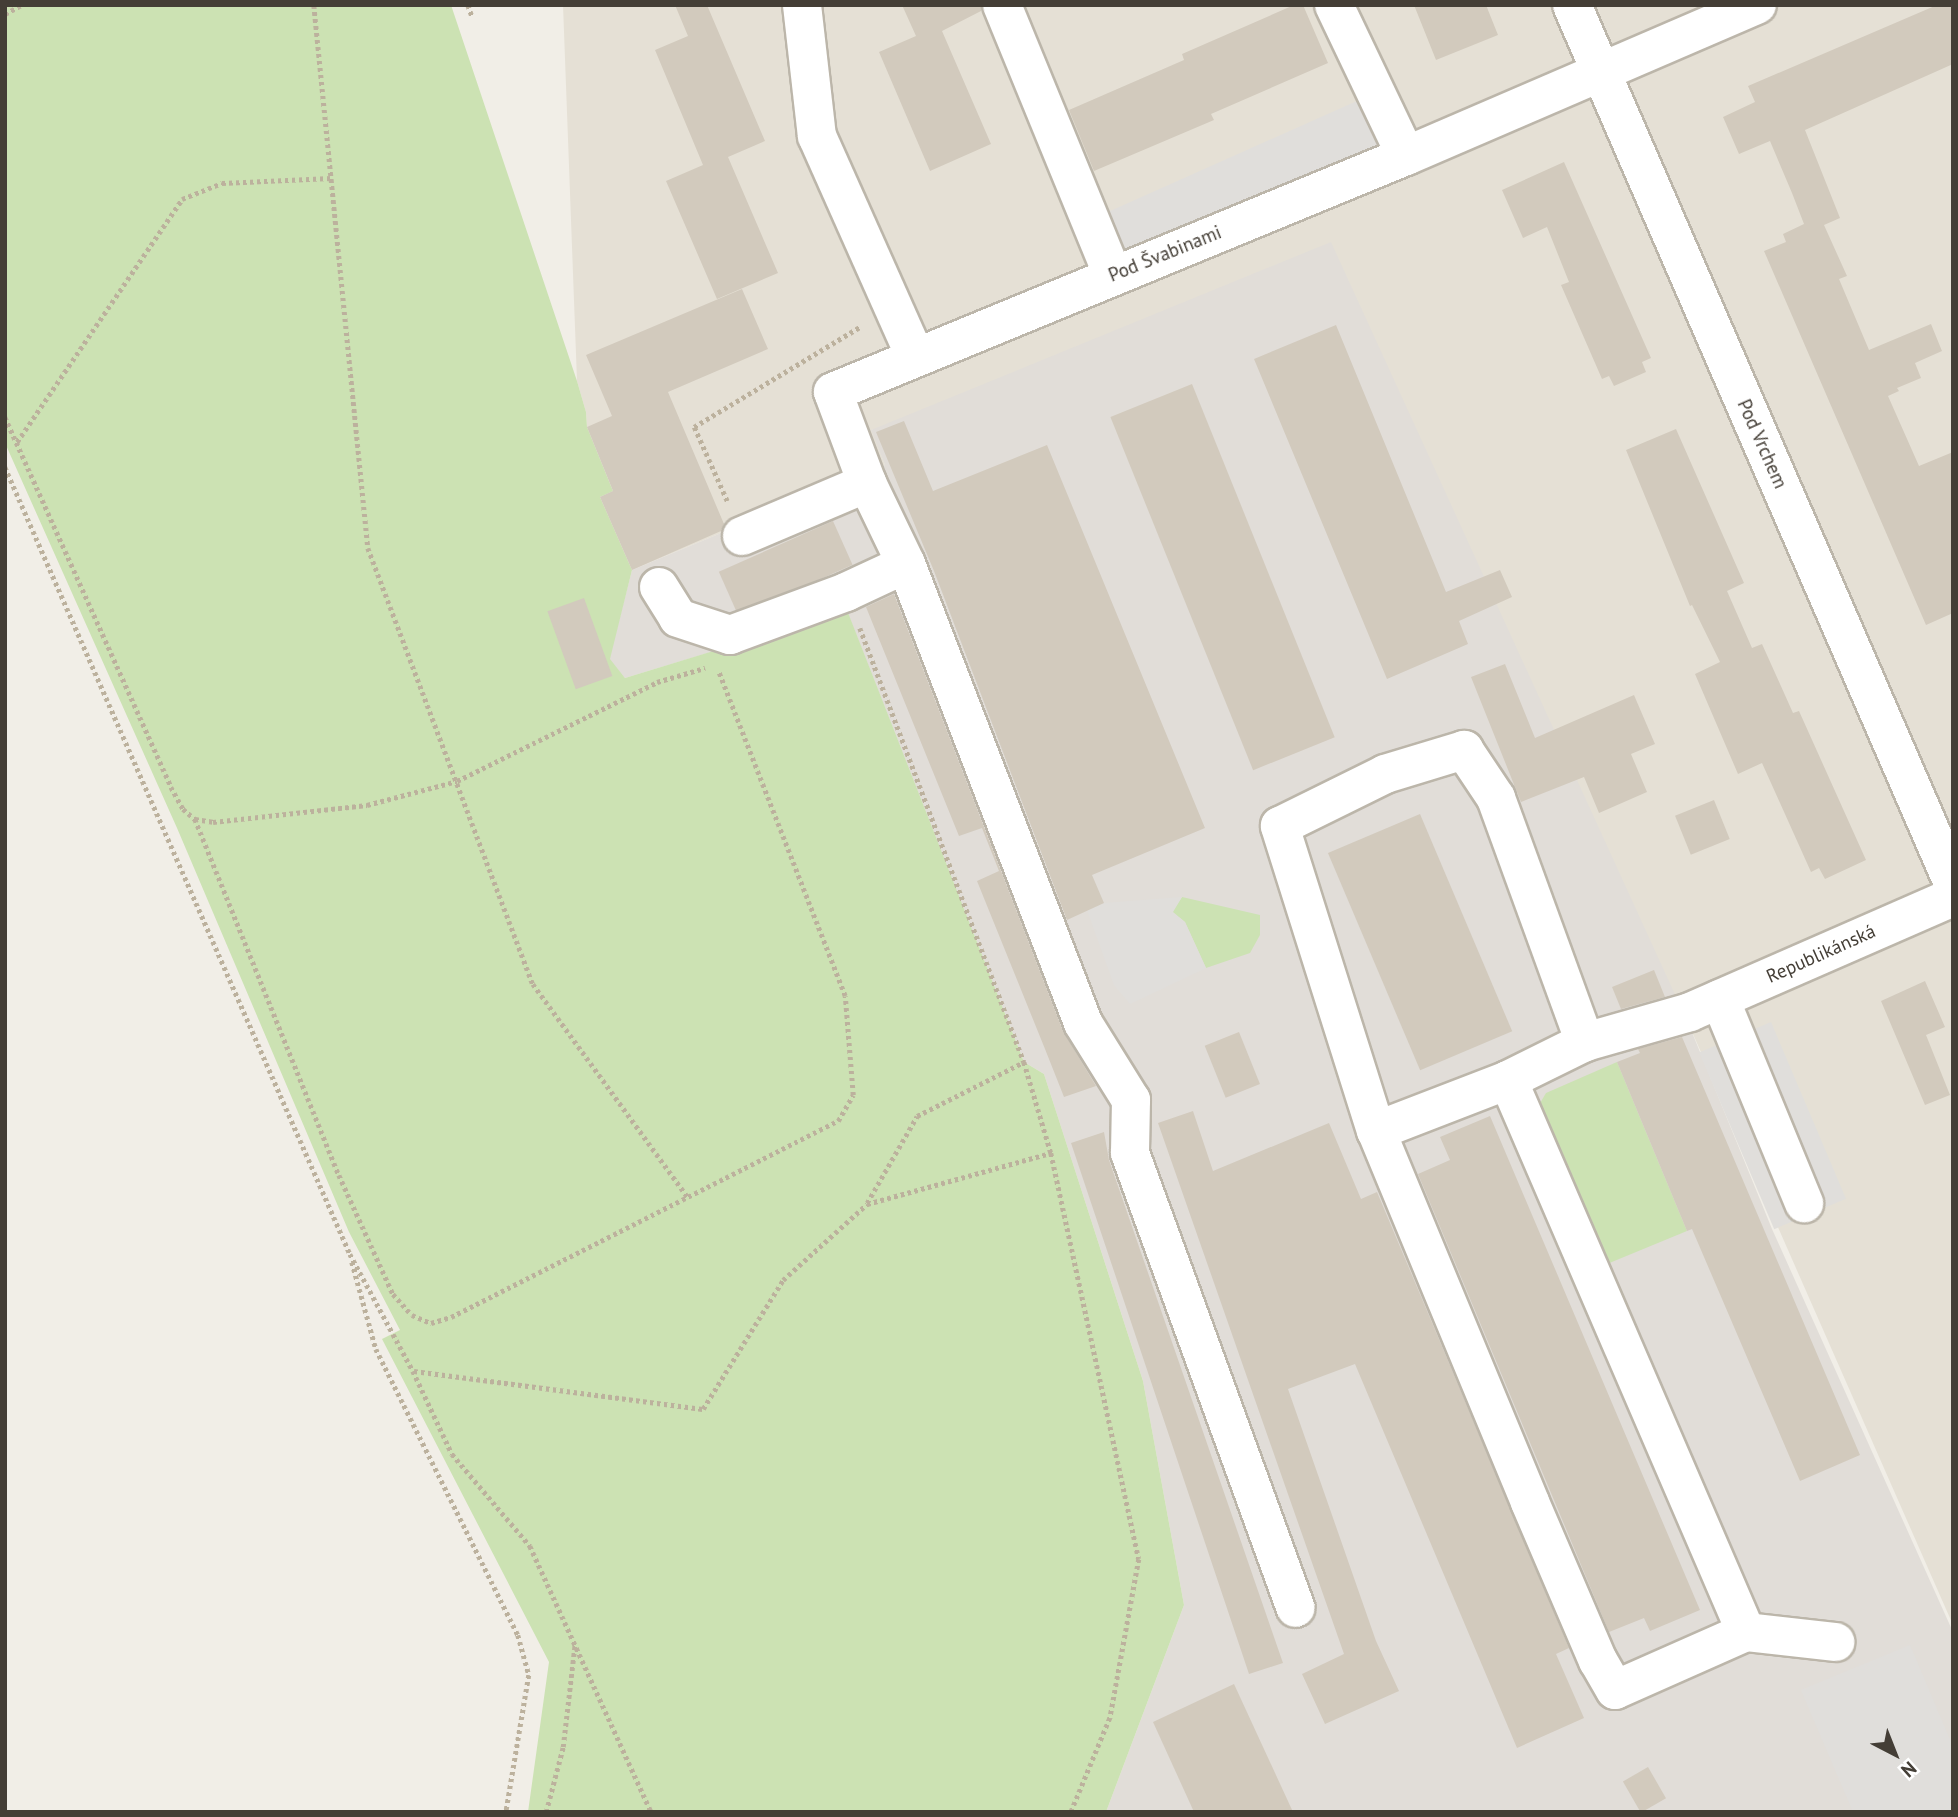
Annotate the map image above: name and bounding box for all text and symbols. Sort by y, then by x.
street label: Pod Švabinami [1105,221,1225,287]
street label: Pod Vrchem [1732,396,1792,492]
street label: Republikánská [1763,920,1879,988]
north arrow [1860,1719,1930,1789]
text: N [1896,1757,1922,1783]

